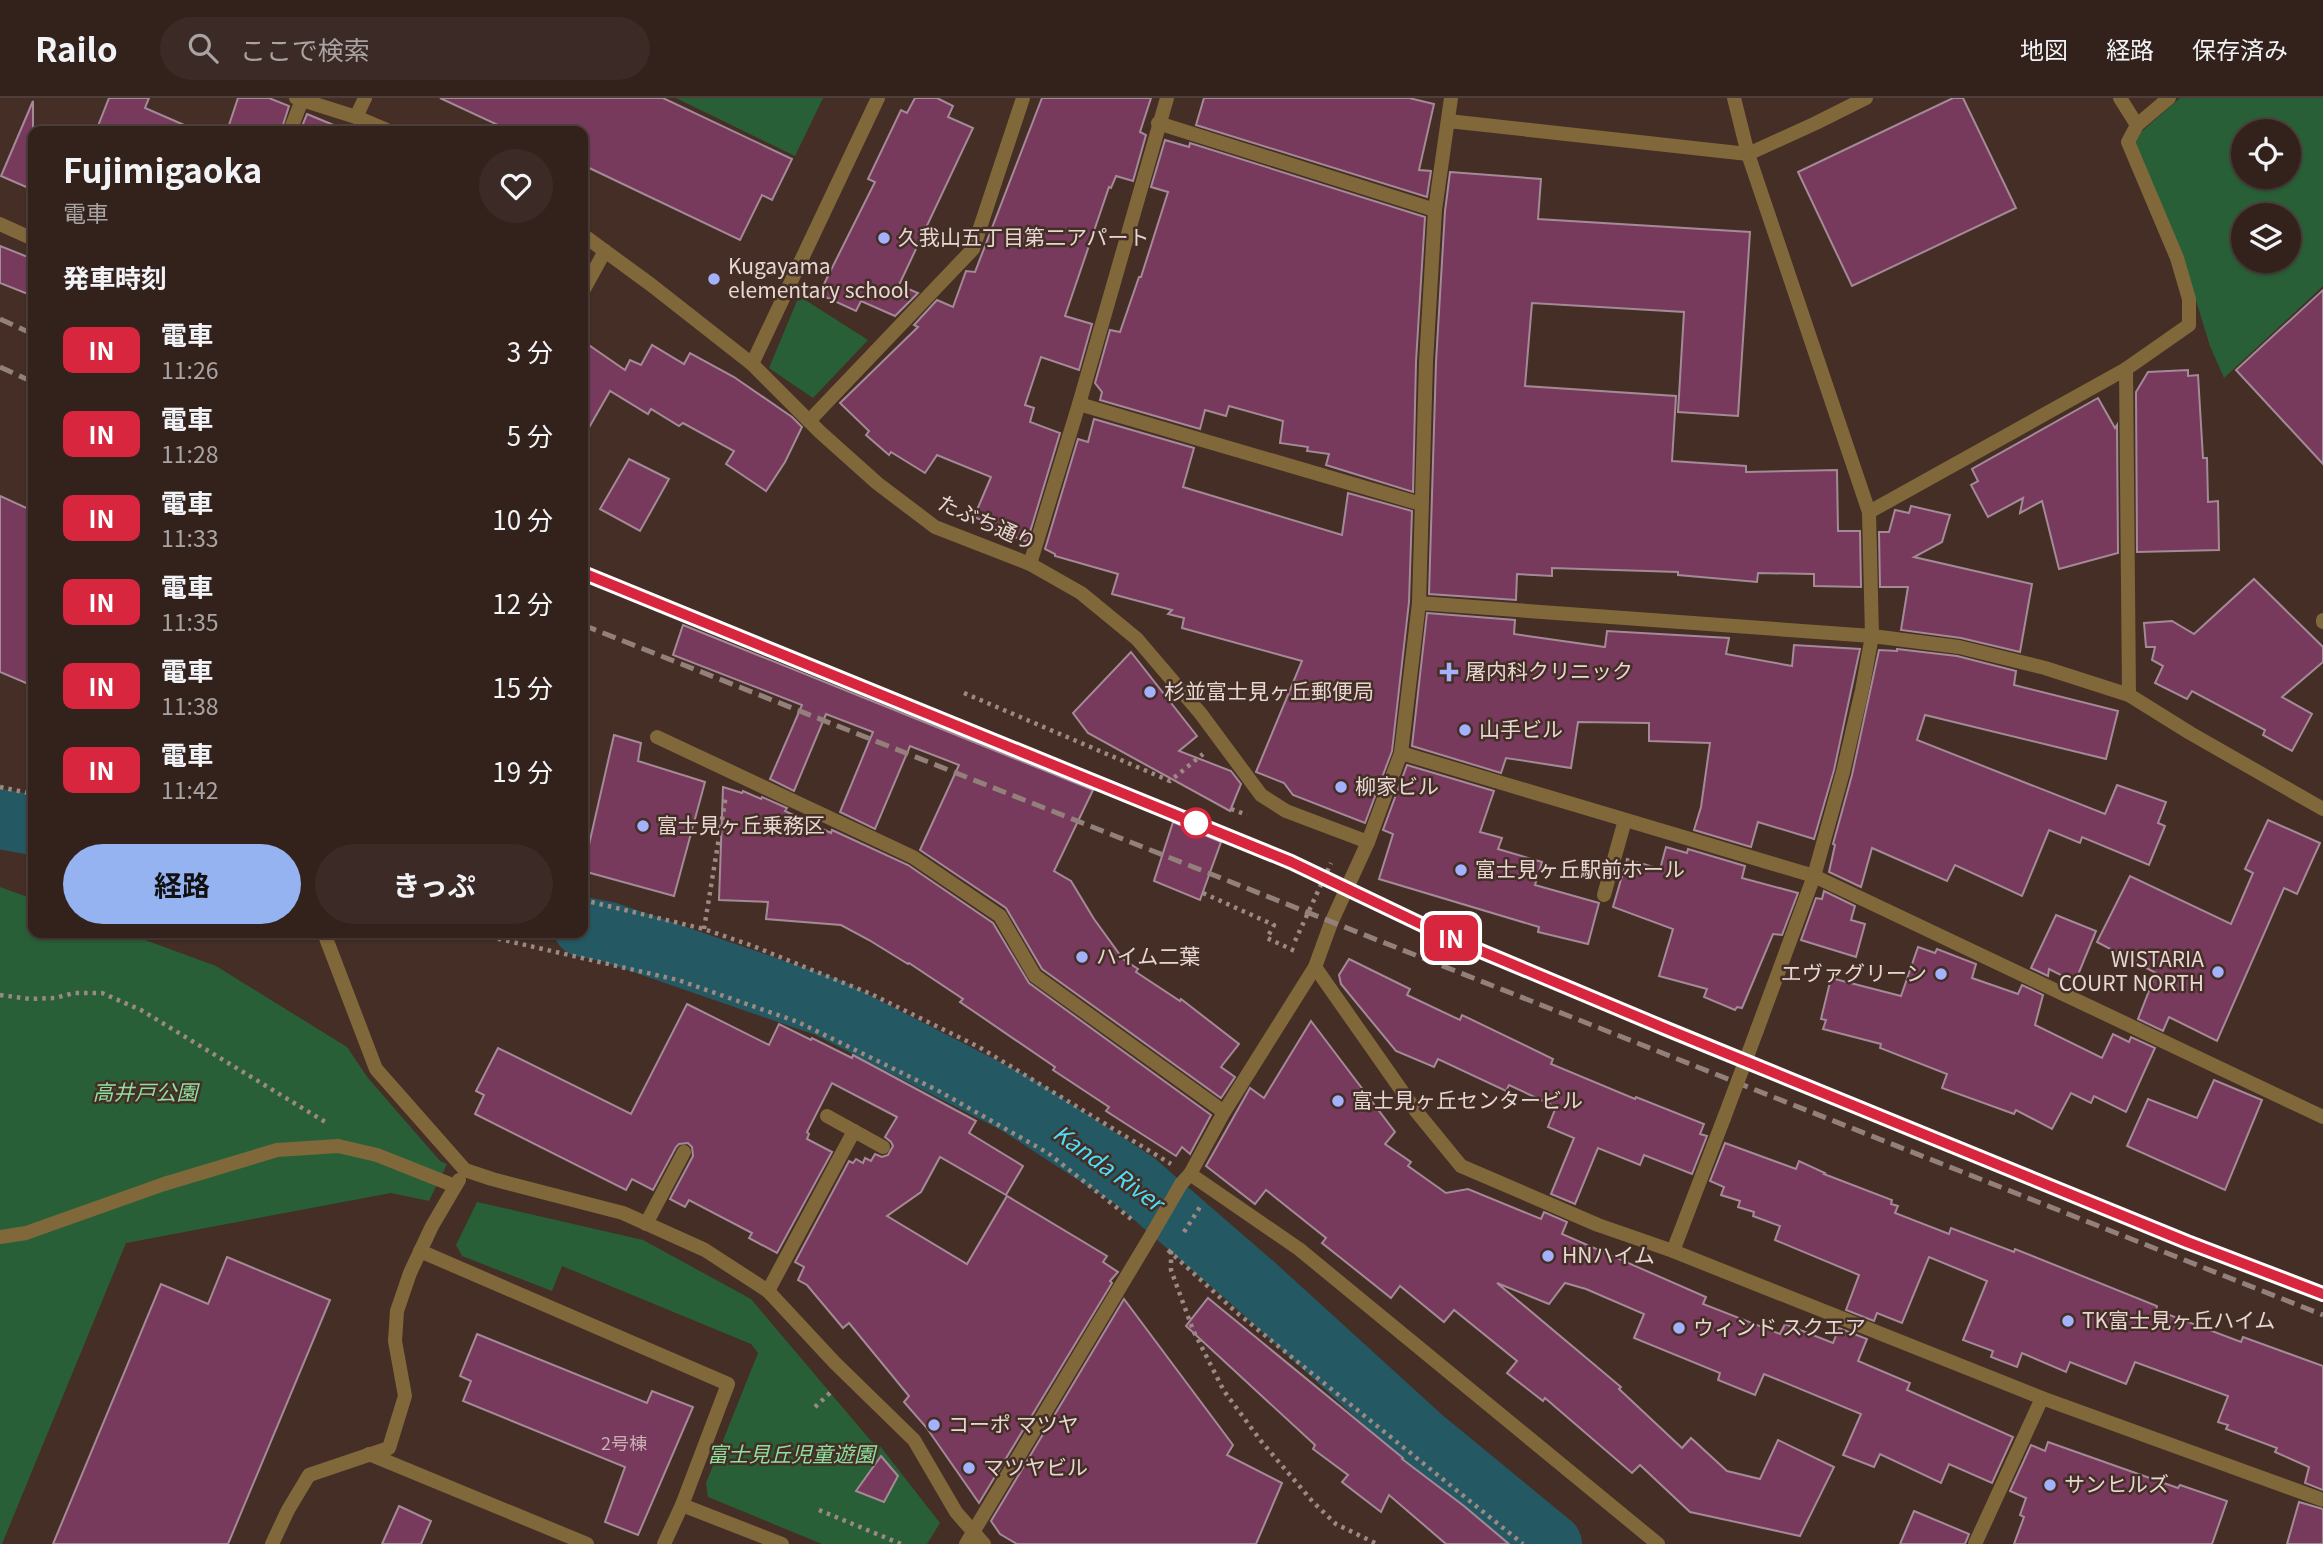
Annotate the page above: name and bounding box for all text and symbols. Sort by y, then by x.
search box [160,17,650,80]
text: Railo [35,24,118,72]
icon: search [184,29,222,67]
text: ここで検索 [240,30,370,67]
text: 地図 [2020,31,2068,66]
text: 経路 [2106,31,2154,66]
text: 保存済み [2192,31,2288,66]
map controls [2231,119,2301,273]
button: locate [2231,119,2301,189]
text: Fujimigaoka [63,145,262,193]
button: heart [479,149,553,223]
text: 電車 [63,195,109,229]
button: layers [2231,203,2301,273]
place label: 久我山五丁目第二アパート [898,221,1150,251]
marker: 久我山五丁目第二アパート [876,230,892,246]
place label: Kugayama elementary school [728,250,909,304]
text: 発車時刻 [63,258,167,295]
marker: Kugayama elementary school [706,271,722,287]
text: 電車 [161,315,213,352]
text: IN [89,332,114,367]
text: 3 分 [507,332,553,369]
text: 11:26 [161,352,218,386]
text: 電車 [161,399,213,436]
text: IN [89,416,114,451]
text: 5 分 [507,416,553,453]
text: 11:28 [161,436,218,470]
text: 電車 [161,483,213,520]
street label: たぶち通り [934,486,1042,556]
text: IN [89,500,114,535]
text: 10 分 [492,500,553,537]
text: 11:33 [161,520,218,554]
text: 電車 [161,567,213,604]
text: IN [89,584,114,619]
text: 12 分 [492,584,553,621]
text: 11:35 [161,604,218,638]
text: 電車 [161,651,213,688]
place label: 屠内科クリニック [1465,655,1633,685]
marker: 屠内科クリニック [1439,662,1459,682]
text: IN [89,668,114,703]
text: 15 分 [492,668,553,705]
place label: 杉並富士見ヶ丘郵便局 [1164,675,1374,705]
marker: 杉並富士見ヶ丘郵便局 [1142,684,1158,700]
text: 11:38 [161,688,218,722]
place label: 山手ビル [1479,713,1563,743]
marker: 山手ビル [1457,722,1473,738]
text: 電車 [161,735,213,772]
text: IN [89,752,114,787]
text: 19 分 [492,752,553,789]
place label: 柳家ビル [1355,770,1439,800]
text: 11:42 [161,772,218,806]
marker: 柳家ビル [1333,779,1349,795]
unlabelled marker [1181,808,1211,838]
place label: 富士見ヶ丘乗務区 [657,809,825,839]
marker: 富士見ヶ丘乗務区 [635,818,651,834]
button: 経路 [63,844,301,924]
button: きっぷ [315,844,553,924]
place label: 富士見ヶ丘駅前ホール [1475,853,1685,883]
marker: 富士見ヶ丘駅前ホール [1453,862,1469,878]
line badge: IN [1420,915,1482,961]
text: IN [1438,920,1464,955]
place label: ハイム二葉 [1096,940,1200,970]
place label: WISTARIA COURT NORTH [2059,943,2204,997]
marker: ハイム二葉 [1074,949,1090,965]
place label: エヴァグリーン [1781,957,1927,987]
marker: WISTARIA COURT NORTH [2210,964,2226,980]
marker: エヴァグリーン [1933,966,1949,982]
park label: 高井戸公園 [93,1076,200,1106]
place label: 富士見ヶ丘センタービル [1352,1084,1583,1114]
marker: 富士見ヶ丘センタービル [1330,1093,1346,1109]
water label: Kanda River [1047,1115,1174,1220]
place label: HNハイム [1562,1239,1655,1269]
marker: HNハイム [1540,1248,1556,1264]
place label: TK富士見ヶ丘ハイム [2082,1304,2275,1334]
place label: ウィンド スクエア [1693,1311,1866,1341]
marker: TK富士見ヶ丘ハイム [2060,1313,2076,1329]
marker: ウィンド スクエア [1671,1320,1687,1336]
place label: コーポ マツヤ [948,1408,1079,1438]
marker: コーポ マツヤ [926,1417,942,1433]
house number: 2号棟 [601,1429,647,1455]
park label: 富士見丘児童遊園 [707,1438,878,1468]
place label: マツヤビル [983,1451,1088,1481]
marker: マツヤビル [961,1460,977,1476]
place label: サンヒルズ [2064,1468,2169,1498]
marker: サンヒルズ [2042,1477,2058,1493]

